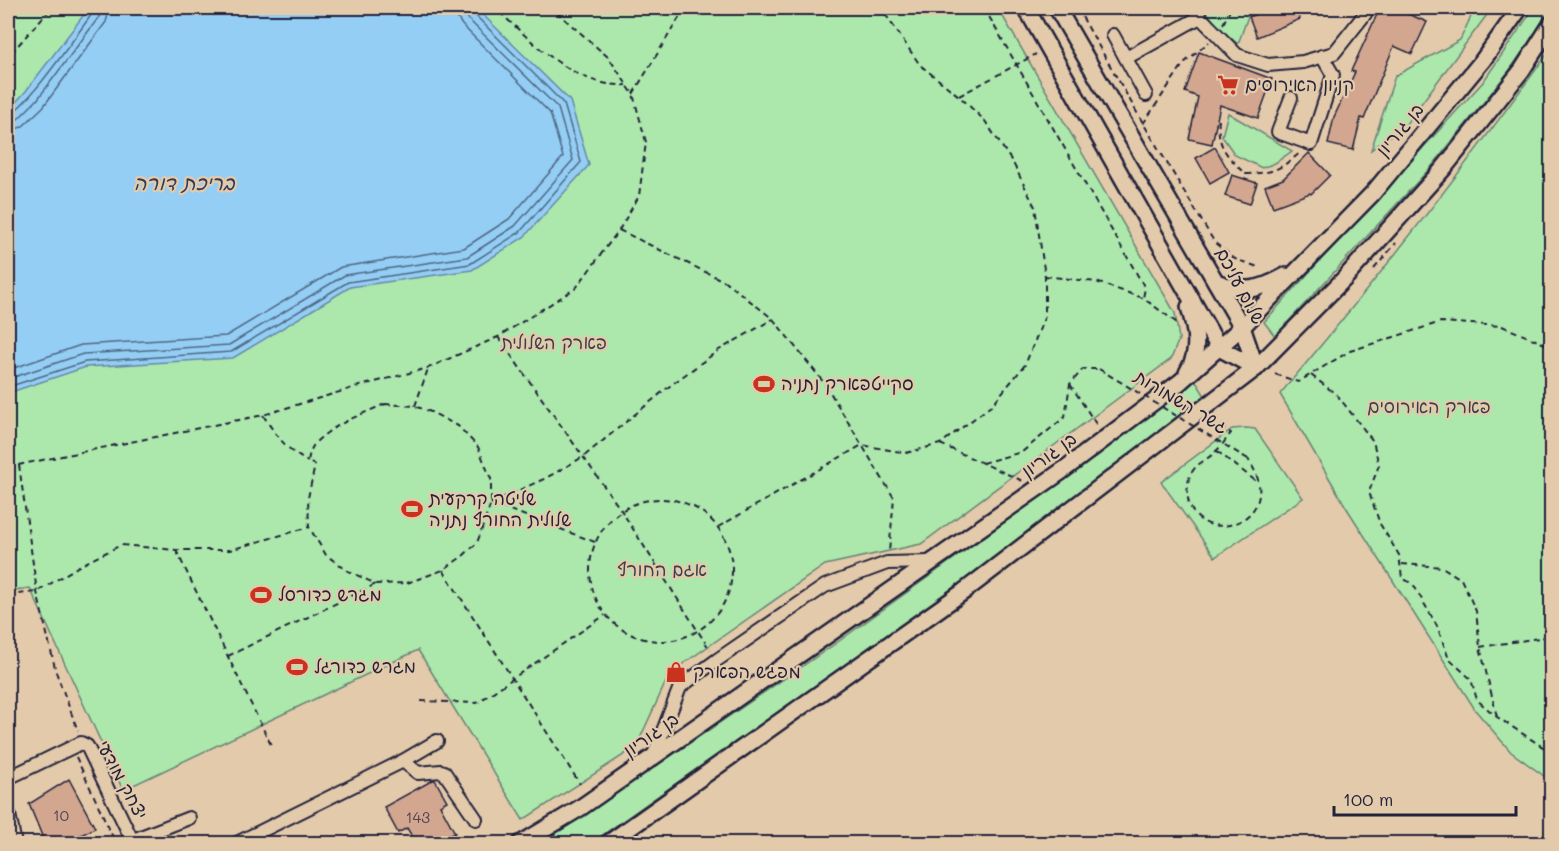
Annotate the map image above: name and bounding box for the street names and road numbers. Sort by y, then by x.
street label: בן גוריון [1370,98,1428,161]
street label: שלום עליכם [1211,243,1271,328]
street label: גשר השמורות [1129,363,1233,438]
street label: בן גוריון [1016,426,1081,482]
street label: בן גוריון [618,706,683,762]
street label: יצחק מודעי [92,736,154,823]

